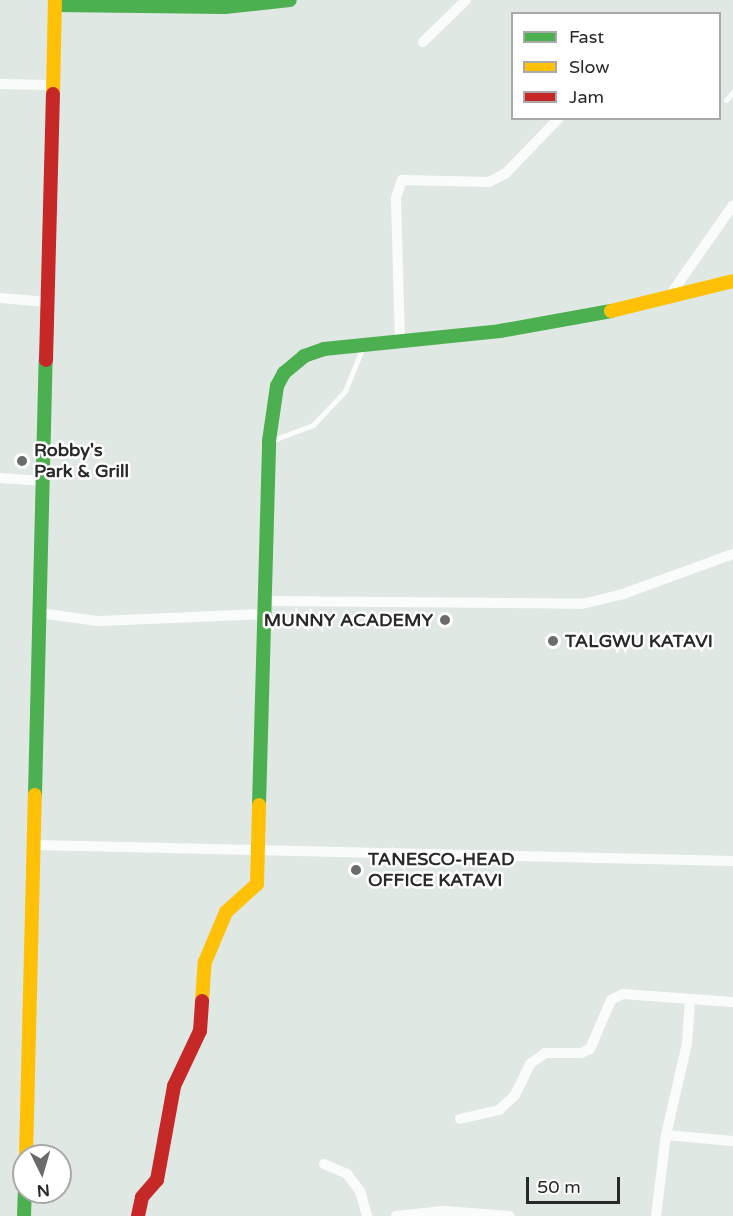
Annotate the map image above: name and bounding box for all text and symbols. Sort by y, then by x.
legend [511,12,721,120]
text: Fast [569,26,604,48]
text: Slow [569,56,610,78]
text: Jam [569,86,604,108]
place label: Robby's Park & Grill [34,440,129,482]
marker: Robby's Park & Grill [15,454,29,468]
place label: MUNNY ACADEMY [264,609,433,631]
marker: MUNNY ACADEMY [438,613,452,627]
place label: TALGWU KATAVI [565,630,713,652]
marker: TALGWU KATAVI [546,634,560,648]
place label: TANESCO-HEAD OFFICE KATAVI [368,849,514,892]
marker: TANESCO-HEAD OFFICE KATAVI [349,863,363,877]
north arrow [12,1144,72,1204]
scale bar [529,1165,624,1203]
text: 50 m [537,1176,581,1198]
text: N [36,1179,51,1200]

